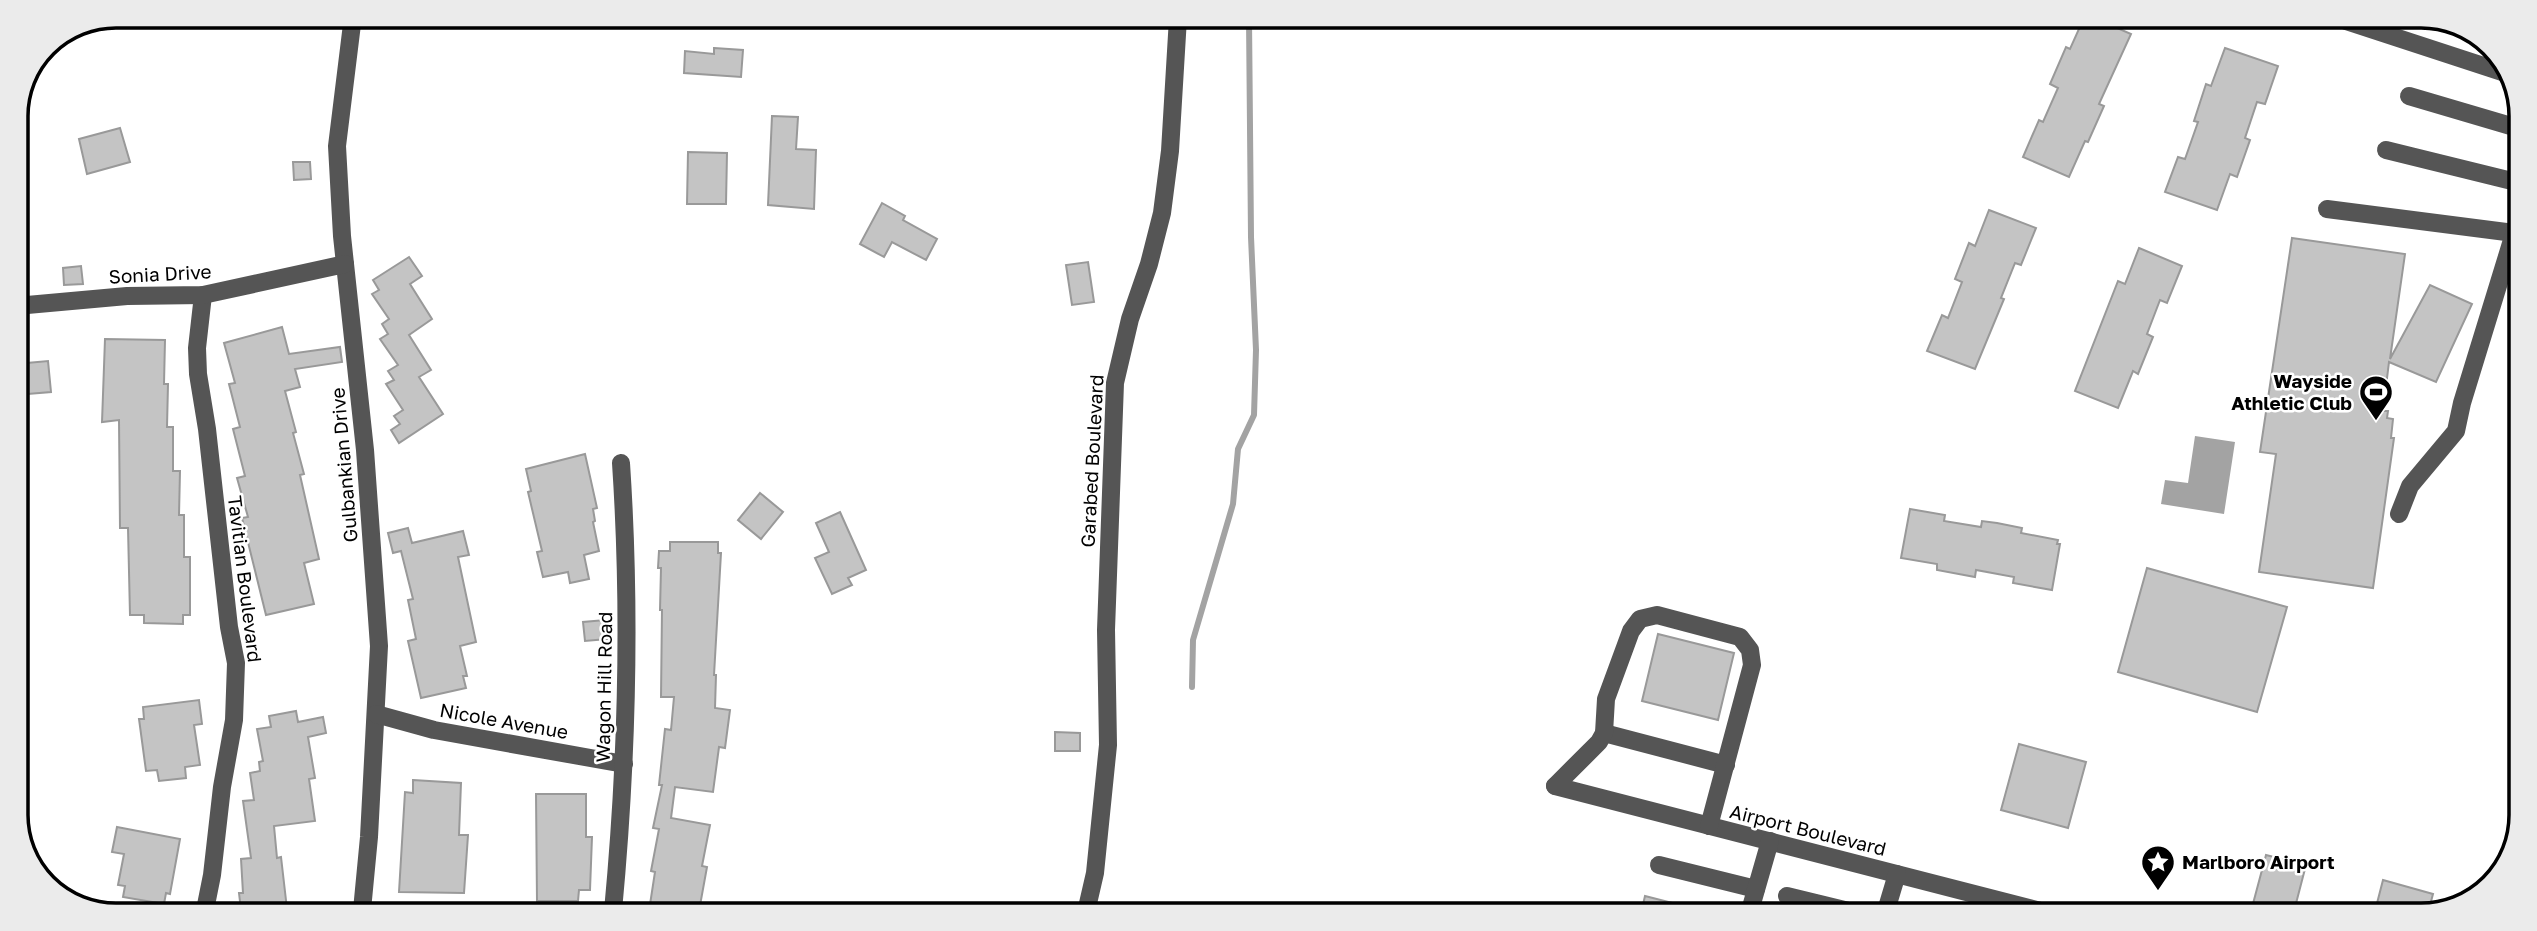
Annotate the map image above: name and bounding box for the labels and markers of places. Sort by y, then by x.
place label: Wayside Athletic Club [2231,369,2352,414]
sports icon: Wayside Athletic Club [2357,373,2395,422]
place icon: Marlboro Airport [2139,843,2177,892]
place label: Marlboro Airport [2182,850,2335,873]

